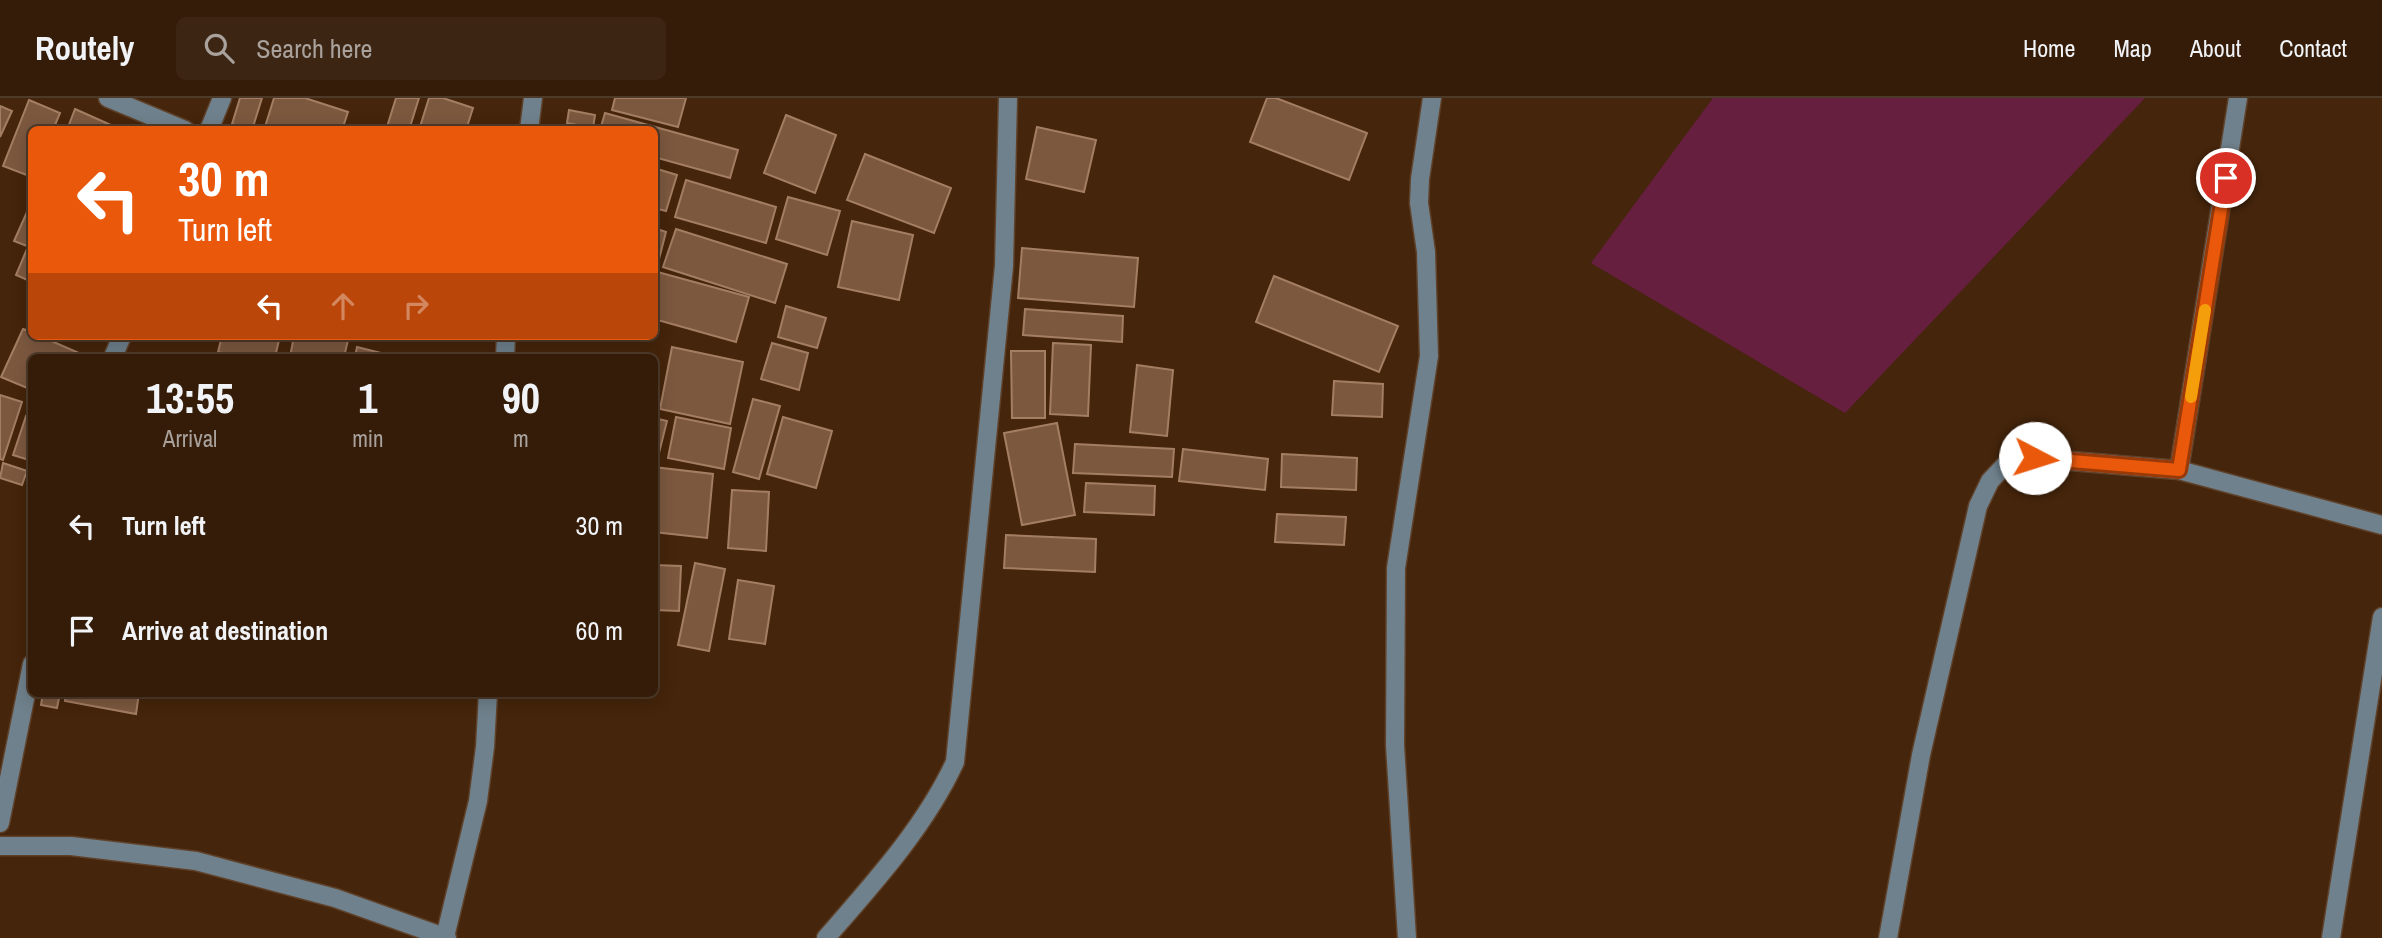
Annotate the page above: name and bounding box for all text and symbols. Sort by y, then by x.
search box [176,17,666,80]
text: Routely [35,26,134,70]
icon: search [200,29,238,67]
text: Search here [256,31,372,66]
text: Home [2023,32,2075,64]
text: Map [2113,32,2152,64]
text: About [2190,32,2241,64]
text: Contact [2279,32,2347,64]
text: 30 m [178,145,270,211]
pin [2196,148,2256,208]
icon: left [63,154,154,245]
icon: arrive [2207,159,2245,197]
text: Turn left [178,208,272,251]
icon: left [251,287,289,325]
icon: ahead [324,287,362,325]
icon: right [397,287,435,325]
text: 13:55 [146,370,234,426]
text: 1 [358,370,377,426]
text: 90 [502,370,540,426]
position arrow [1998,421,2072,495]
text: Arrival [163,423,217,454]
text: min [352,423,384,454]
text: m [513,423,529,454]
icon: left [63,507,101,545]
text: Turn left [122,508,206,543]
text: 30 m [576,508,623,543]
icon: arrive [63,612,101,650]
text: Arrive at destination [122,613,328,648]
text: 60 m [576,613,623,648]

